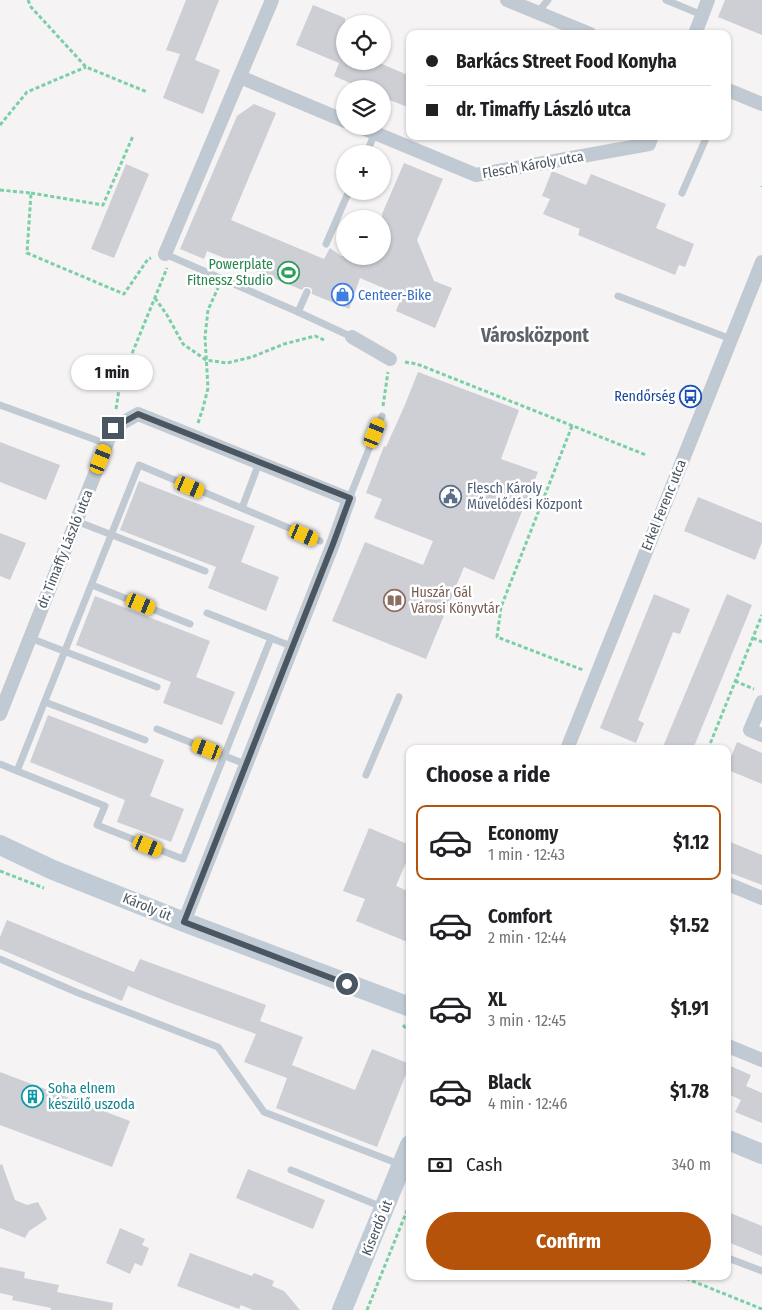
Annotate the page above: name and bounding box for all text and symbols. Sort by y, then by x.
map controls [336,15,391,265]
button: locate [336,15,391,70]
text: Barkács Street Food Konyha [456,50,677,73]
button: layers [336,80,391,135]
text: dr. Timaffy László utca [456,98,631,121]
button: + [336,145,391,200]
street label: Flesch Károly utca [481,148,585,182]
button: − [336,210,391,265]
place label: Powerplate Fitnessz Studio [187,256,273,289]
sports icon: Powerplate Fitnessz Studio [277,260,301,284]
shop icon: Centeer-Bike [330,283,354,307]
place label: Centeer-Bike [358,287,431,304]
district label: Városközpont [480,324,589,347]
callout: 1 min [72,356,154,390]
text: 1 min [95,363,129,382]
bus stop icon: Rendőrség [679,384,703,408]
place label: Rendőrség [614,388,675,405]
car [362,416,387,450]
route end [102,417,124,439]
car [88,442,113,476]
street label: Erkel Ferenc utca [638,457,690,553]
car [173,474,206,500]
place label: Flesch Károly Művelődési Központ [467,480,583,513]
public building icon: Flesch Károly Művelődési Központ [439,484,463,508]
street label: dr. Timaffy László utca [33,487,97,611]
car [287,522,320,548]
place label: Huszár Gál Városi Könyvtár [411,584,500,617]
library icon: Huszár Gál Városi Könyvtár [383,588,407,612]
car [124,591,157,617]
car [190,737,223,761]
text: Choose a ride [426,761,550,788]
icon: car [428,820,473,865]
text: Economy [488,822,558,845]
text: $1.12 [673,831,709,854]
car [131,833,164,859]
text: 1 min · 12:43 [488,845,565,864]
street label: Károly út [120,890,174,925]
icon: car [428,903,473,948]
text: Comfort [488,905,552,928]
text: $1.52 [670,914,709,937]
text: 2 min · 12:44 [488,928,567,947]
route start [336,973,358,995]
icon: car [428,986,473,1031]
text: XL [488,988,507,1011]
text: $1.91 [671,997,709,1020]
text: 3 min · 12:45 [488,1011,566,1030]
icon: car [428,1069,473,1114]
text: Black [488,1071,531,1094]
place label: Soha elnem készülő uszoda [48,1080,135,1113]
text: $1.78 [670,1080,709,1103]
building icon: Soha elnem készülő uszoda [20,1084,44,1108]
text: 4 min · 12:46 [488,1094,567,1113]
icon: cash [426,1151,454,1179]
text: Cash [466,1153,503,1176]
text: 340 m [672,1155,711,1174]
street label: Kiserdő út [358,1197,396,1258]
button: Confirm [426,1212,711,1270]

